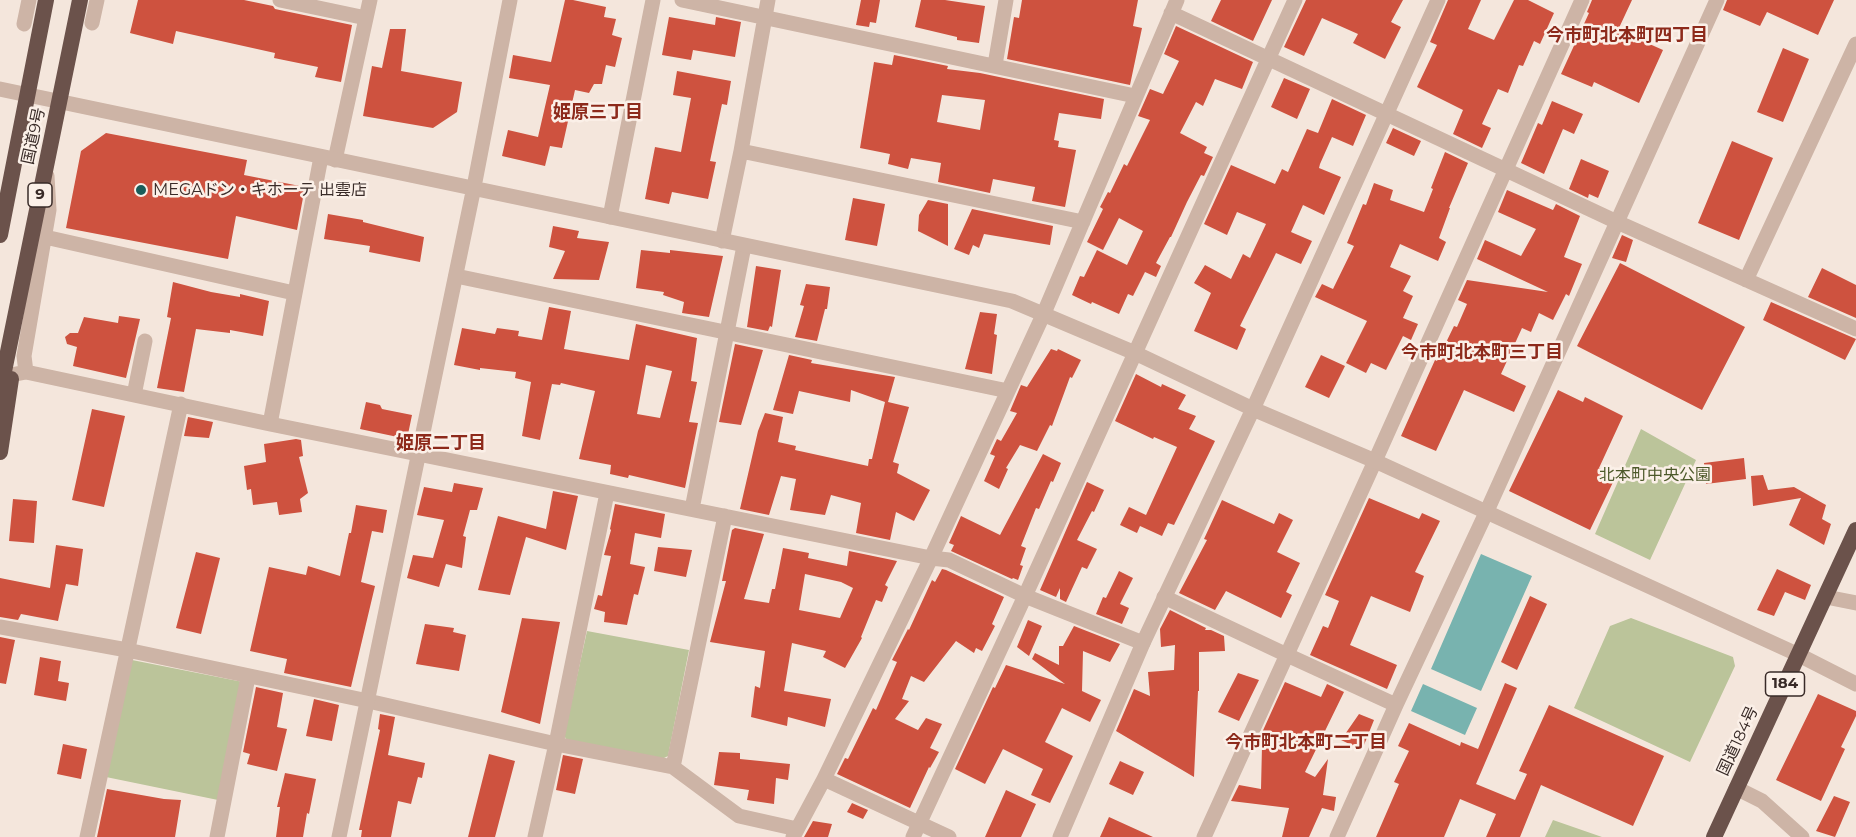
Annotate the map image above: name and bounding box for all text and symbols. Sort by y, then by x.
district label: 今市町北本町四丁目 [1546,25,1708,47]
district label: 姫原三丁目 [553,102,643,124]
street label: 国道9号 [19,106,49,166]
place label: MEGAドン・キホーテ 出雲店 [153,180,367,200]
road number: 9 [28,183,52,207]
marker: MEGAドン・キホーテ 出雲店 [134,183,148,197]
district label: 今市町北本町三丁目 [1401,342,1563,364]
district label: 姫原二丁目 [396,433,486,455]
park label: 北本町中央公園 [1599,465,1711,485]
road number: 184 [1766,672,1804,696]
street label: 国道184号 [1714,703,1762,779]
district label: 今市町北本町二丁目 [1225,732,1387,754]

